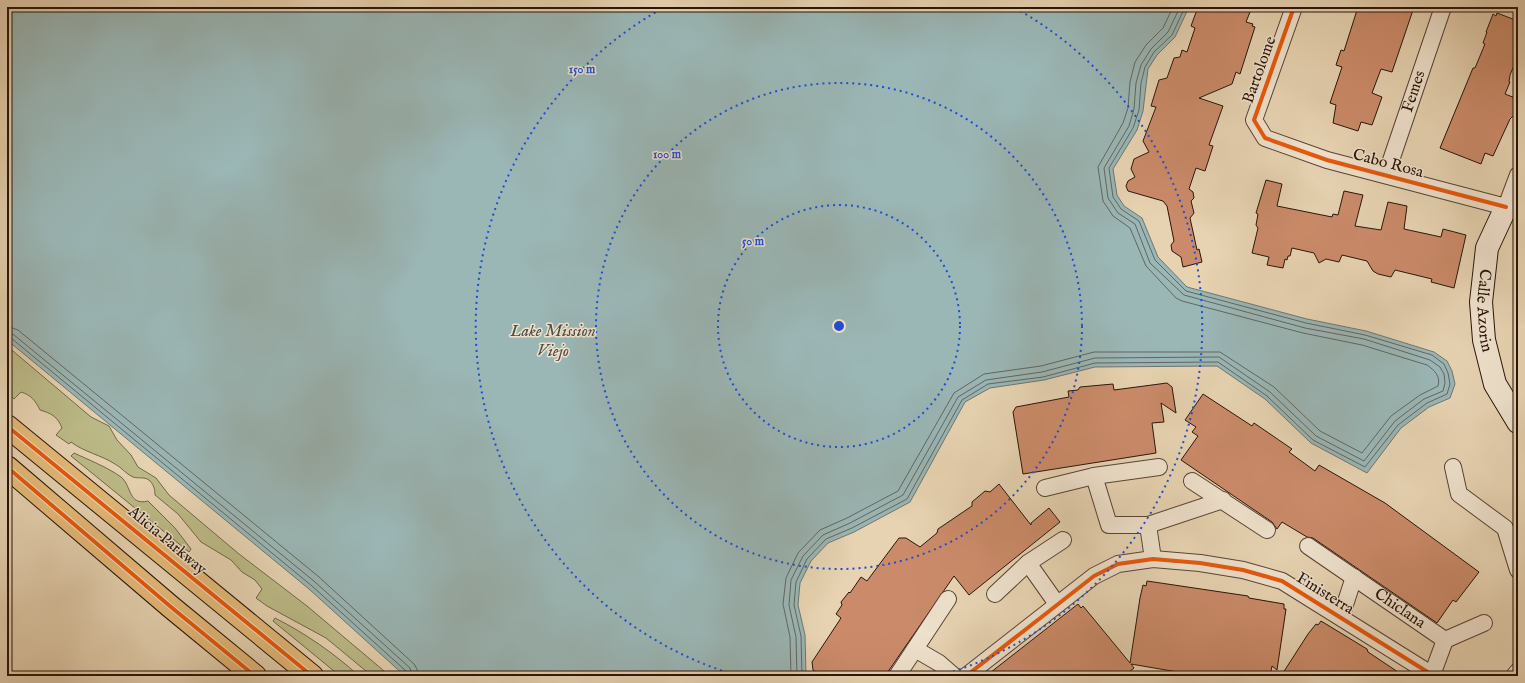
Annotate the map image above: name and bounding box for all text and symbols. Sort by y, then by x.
street label: Bartolome [1239,34,1281,106]
text: 150 m [569,62,596,77]
street label: Femes [1398,68,1431,115]
street label: Cabo Rosa [1351,145,1426,183]
text: 100 m [653,147,682,162]
text: 50 m [742,234,765,249]
street label: Calle Azorin [1471,268,1497,355]
centre of rings [832,319,846,333]
water label: Lake Mission Viejo [509,321,596,362]
street label: Alicia Parkway [123,502,210,580]
street label: Finisterra [1292,568,1358,620]
street label: Chiclana [1370,584,1429,633]

